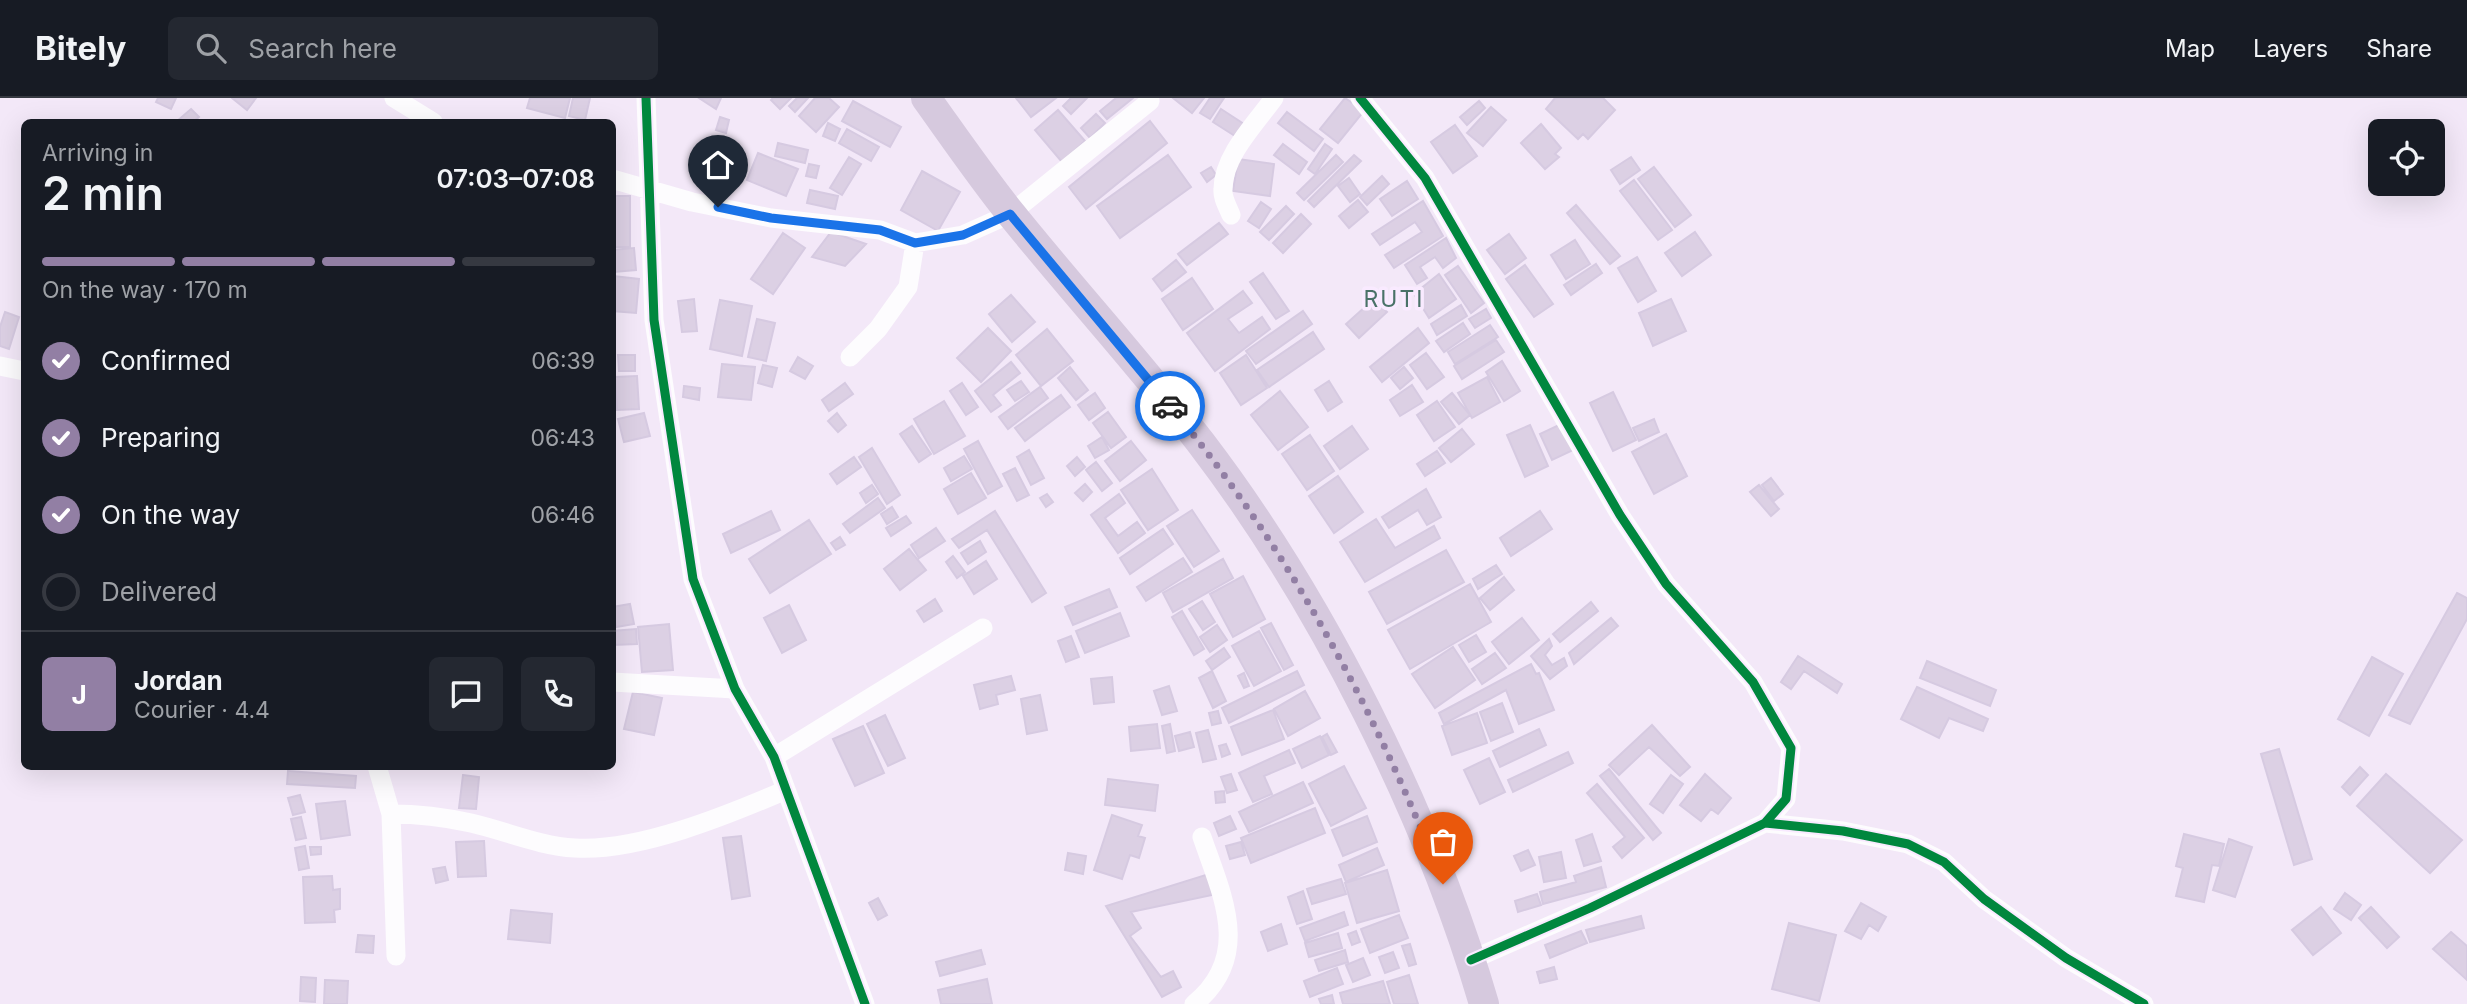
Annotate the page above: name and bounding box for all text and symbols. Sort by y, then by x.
search box [168,17,658,80]
text: Bitely [35,28,126,68]
icon: search [192,29,230,67]
text: Search here [248,33,397,64]
text: Map [2165,34,2215,63]
text: Layers [2253,34,2328,63]
text: Share [2366,34,2432,63]
map controls [2368,119,2445,196]
button: locate [2368,119,2445,196]
pin [688,135,748,207]
text: Arriving in [42,139,153,167]
icon: home [699,146,737,184]
text: 07:03–07:08 [436,163,595,194]
text: 2 min [42,165,164,221]
text: On the way · 170 m [42,276,248,304]
district label: RUTI [1364,285,1424,313]
icon: check [42,342,80,380]
text: Confirmed [101,345,231,376]
text: 06:39 [531,347,595,375]
courier [1135,371,1205,441]
icon: car [1151,387,1189,425]
icon: check [42,419,80,457]
text: Preparing [101,422,221,453]
text: 06:43 [531,424,595,452]
icon: check [42,496,80,534]
text: On the way [101,499,240,530]
text: 06:46 [530,501,595,529]
text: Delivered [101,576,217,607]
button: chat [429,657,503,731]
button: phone [521,657,595,731]
text: Jordan [134,665,223,696]
text: J [71,679,87,710]
text: Courier · 4.4 [134,696,270,724]
pin [1413,812,1473,884]
icon: bag [1424,823,1462,861]

